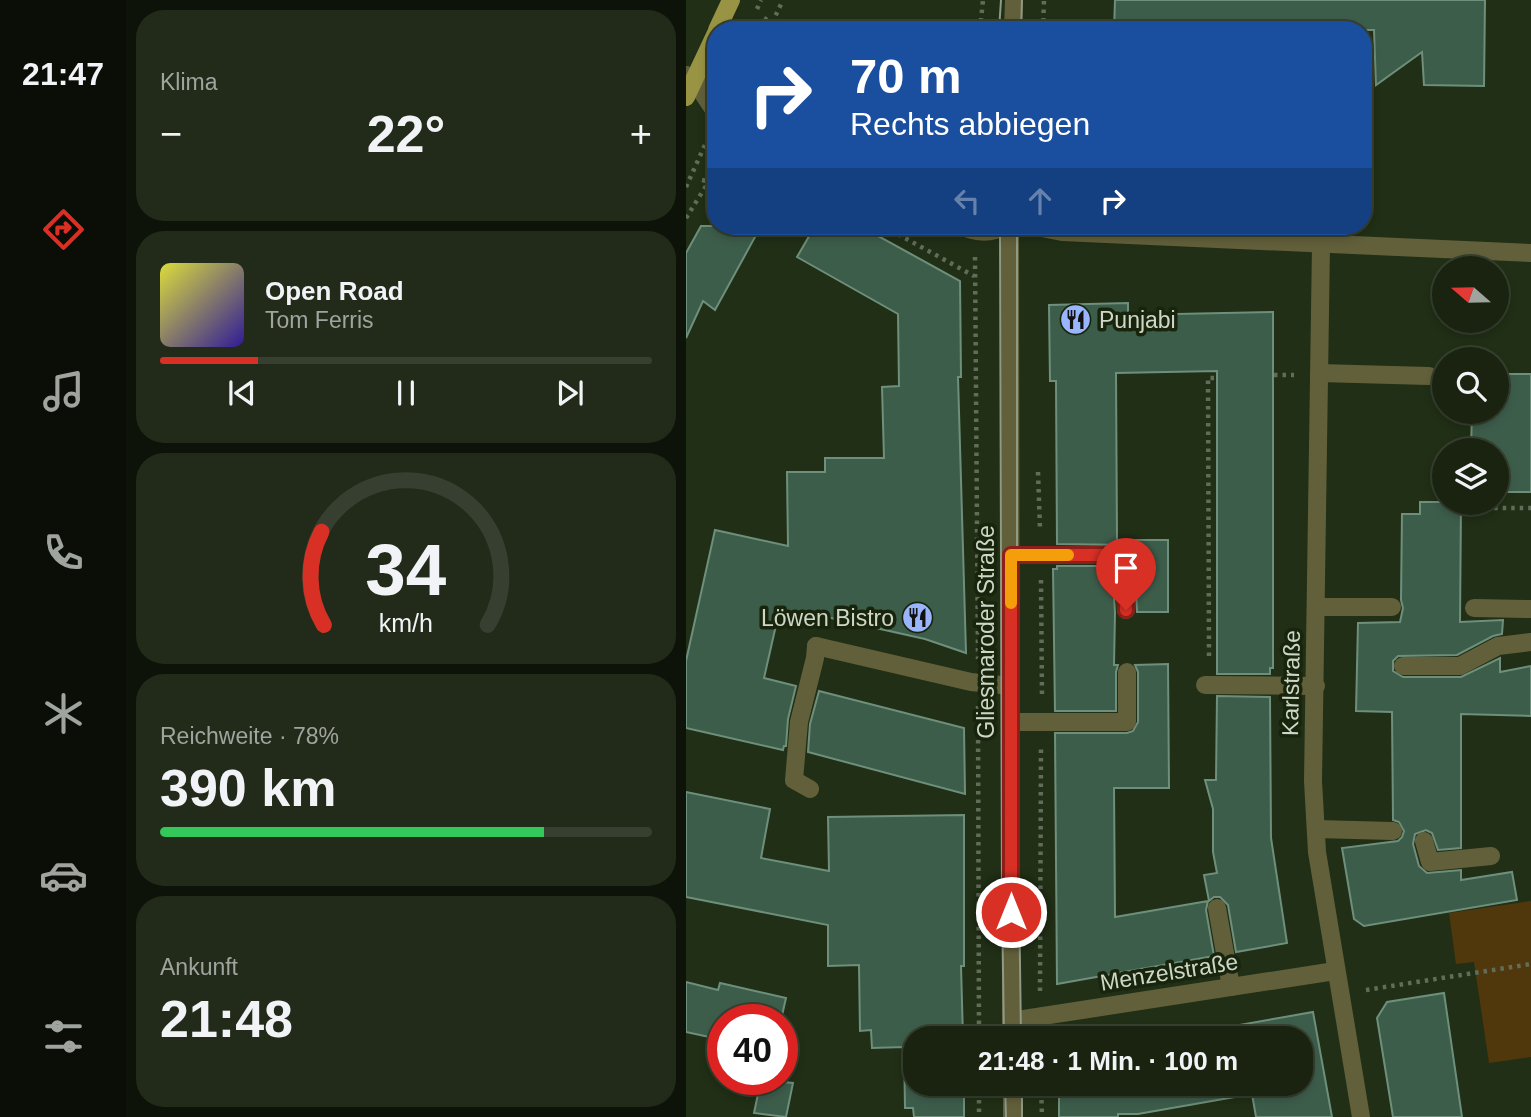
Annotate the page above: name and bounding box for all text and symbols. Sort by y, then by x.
icon: right [735,49,826,140]
text: 70 m [850,49,962,103]
text: 21:47 [22,56,104,92]
text: Klima [160,69,218,95]
text: 22° [367,105,445,163]
text: Rechts abbiegen [850,106,1090,142]
text: − [160,113,182,155]
text: + [630,113,652,155]
icon: left [948,182,986,220]
icon: ahead [1021,182,1059,220]
icon: right [1094,182,1132,220]
icon: directions [39,205,88,254]
north arrow [1432,256,1508,332]
map controls [1432,256,1509,515]
text: Open Road [265,276,404,306]
restaurant icon: Punjabi [1059,303,1093,337]
text: Tom Ferris [265,307,374,333]
place label: Punjabi [1099,307,1176,333]
button: search [1432,347,1509,424]
icon: music [39,367,88,416]
icon: previous [223,374,261,412]
icon: pause [387,374,425,412]
icon: next [551,374,589,412]
button: layers [1432,438,1509,515]
street label: Gliesmaroder Straße [973,525,999,739]
icon: phone [39,528,88,577]
text: 34 [366,529,447,610]
pin [1096,538,1156,610]
icon: arrive [1107,549,1145,587]
restaurant icon: Löwen Bistro [900,601,934,635]
place label: Löwen Bistro [761,605,894,631]
text: km/h [379,608,433,636]
street label: Karlstraße [1277,630,1305,736]
icon: climate [39,689,88,738]
text: Reichweite · 78% [160,723,339,749]
text: 390 km [160,759,336,817]
icon: car [39,851,88,900]
position arrow [974,875,1048,949]
street label: Menzelstraße [1098,948,1240,996]
text: Ankunft [160,954,238,980]
text: 21:48 [160,990,293,1048]
speed limit sign: 40 [707,1004,798,1095]
icon: filters [39,1012,88,1061]
text: 21:48 · 1 Min. · 100 m [978,1046,1238,1076]

